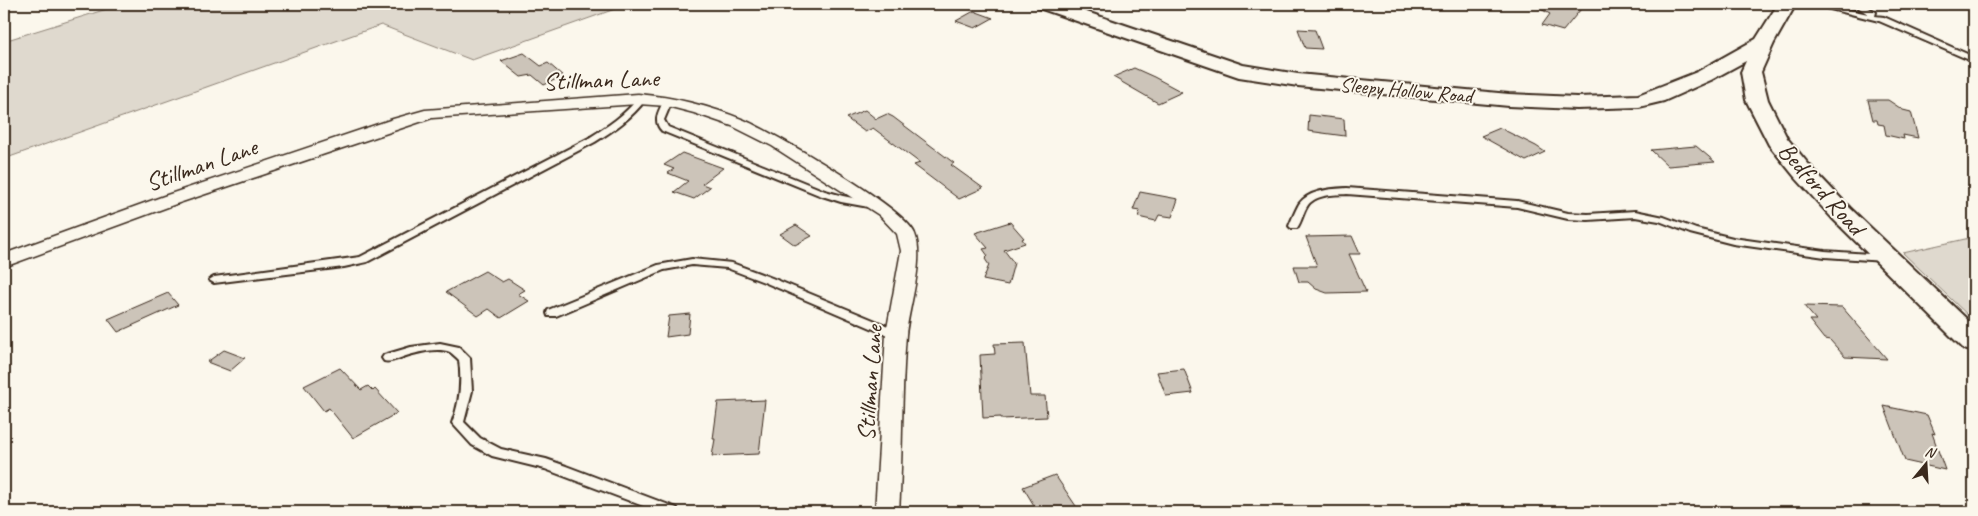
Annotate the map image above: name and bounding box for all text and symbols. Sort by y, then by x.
street label: Stillman Lane [543,62,661,98]
street label: Sleepy Hollow Road [1339,71,1477,109]
street label: Stillman Lane [141,130,263,199]
street label: Bedford Road [1771,135,1874,245]
street label: Stillman Lane [850,322,890,442]
north arrow [1900,438,1950,488]
text: N [1923,443,1939,462]

